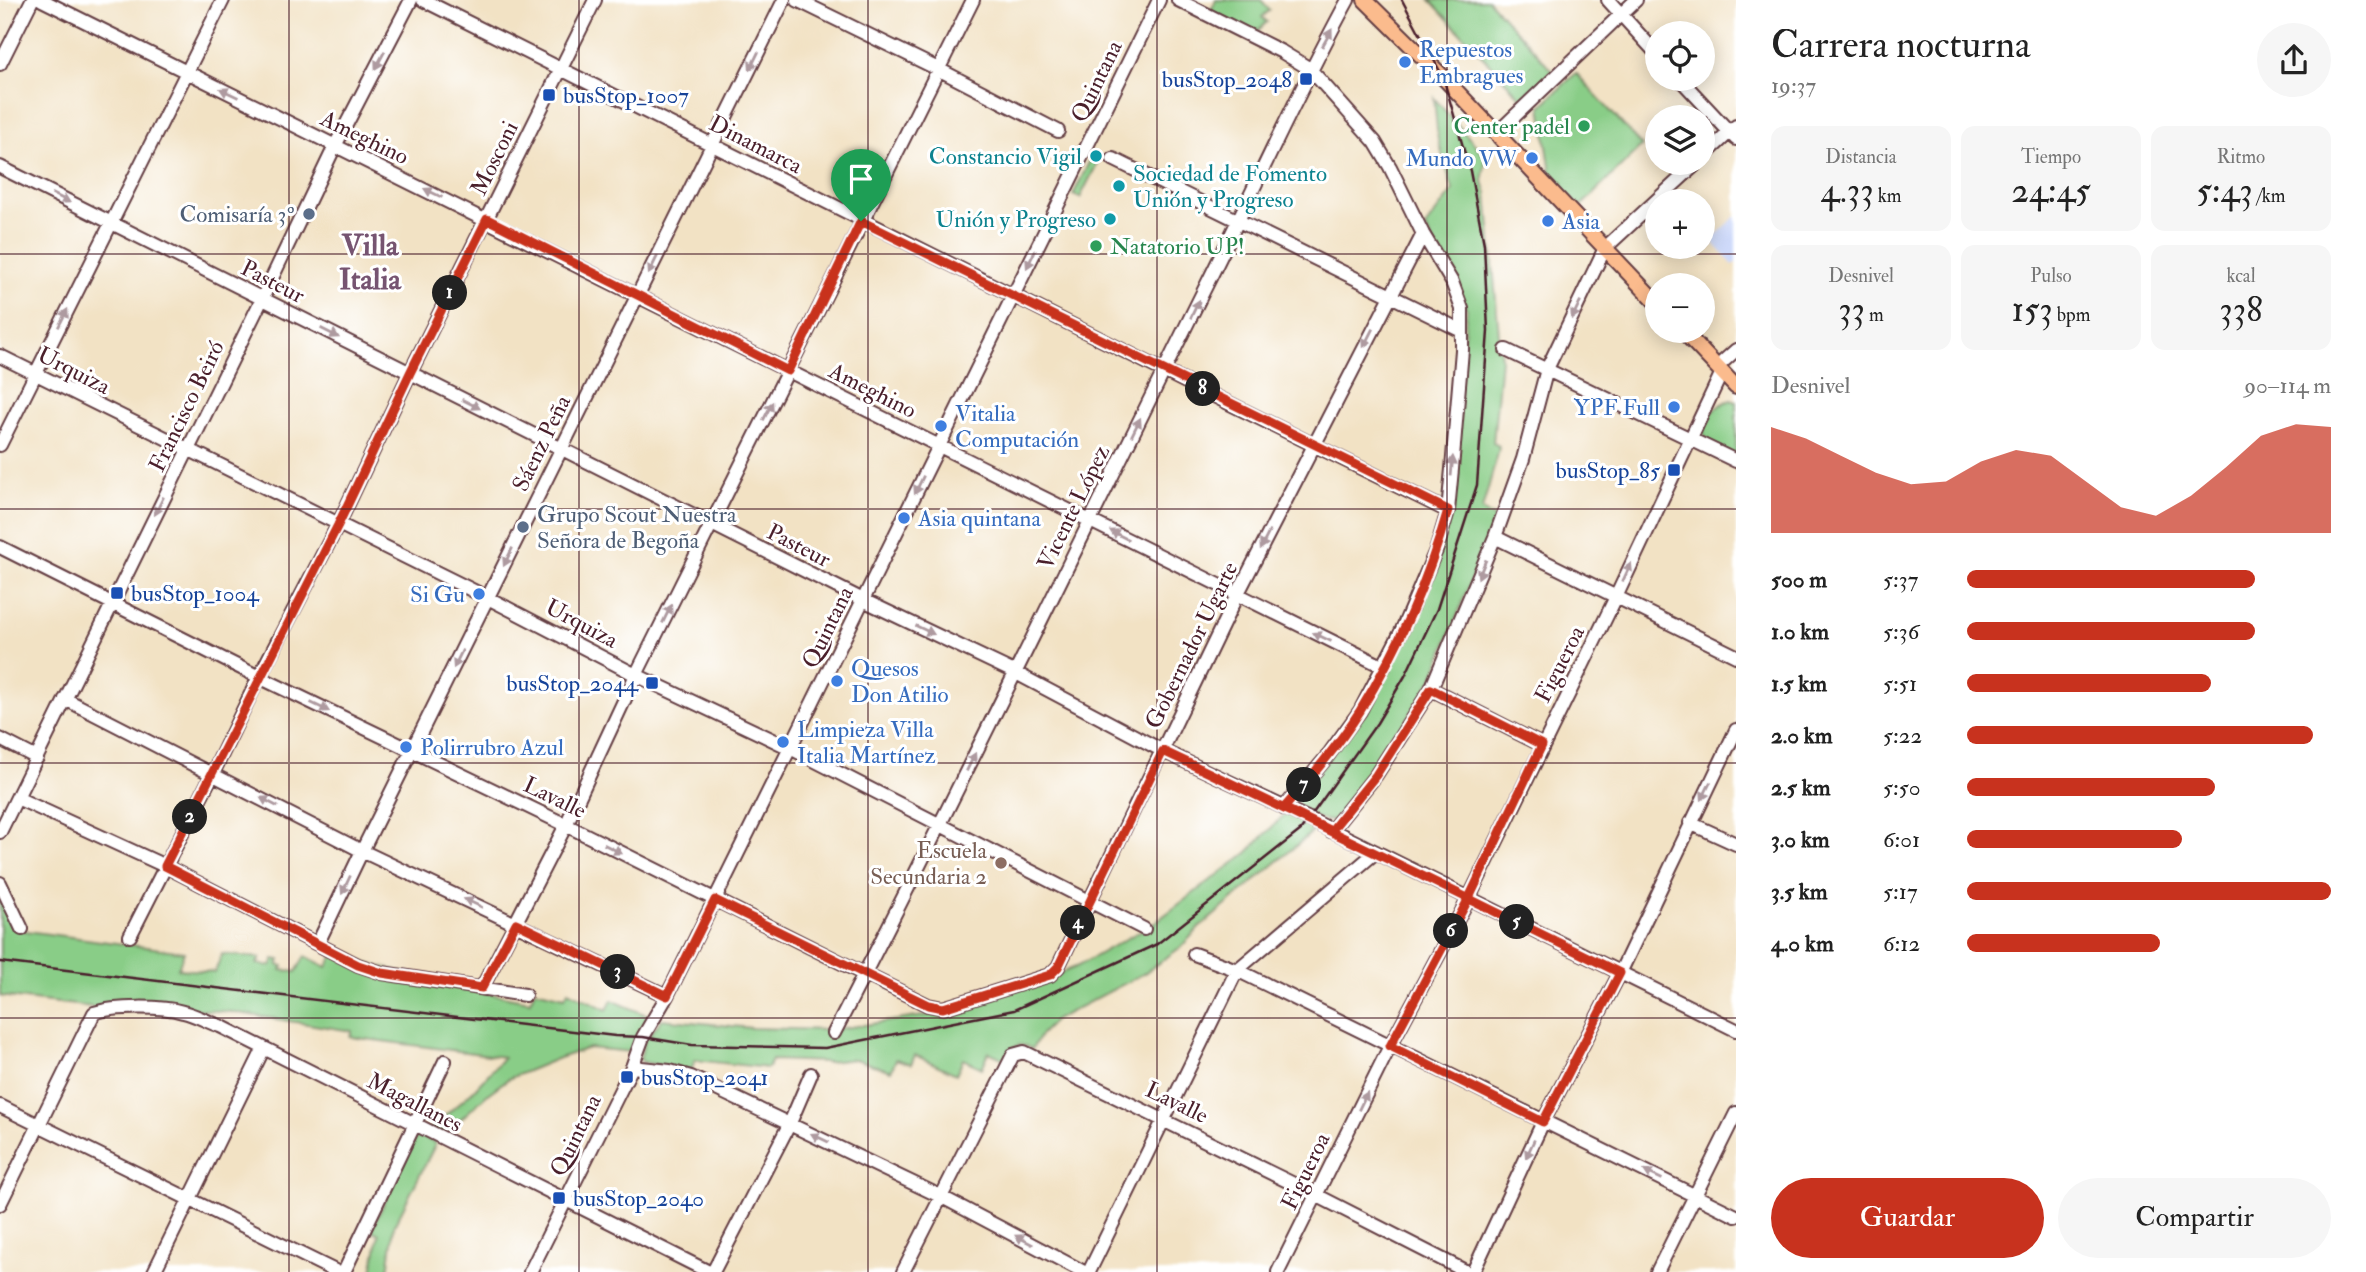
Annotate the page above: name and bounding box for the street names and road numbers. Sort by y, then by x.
street label: Quintana [1064,35,1129,127]
street label: Ameghino [315,103,414,171]
street label: Dinamarca [704,109,808,180]
street label: Mosconi [464,116,525,200]
street label: Pasteur [236,253,310,310]
street label: Francisco Beiró [142,336,231,477]
street label: Urquiza [32,340,116,401]
street label: Ameghino [823,356,921,425]
street label: Sáenz Peña [506,390,577,496]
street label: Vicente López [1031,440,1117,575]
street label: Pasteur [762,517,836,574]
street label: Gobernador Ugarte [1139,557,1245,733]
street label: Quintana [795,581,860,673]
street label: Urquiza [541,592,623,655]
street label: Figueroa [1528,620,1591,708]
street label: Lavalle [519,770,591,825]
street label: Magallanes [362,1066,467,1139]
street label: Lavalle [1141,1075,1213,1130]
street label: Quintana [543,1089,608,1181]
street label: Figueroa [1274,1127,1337,1215]

